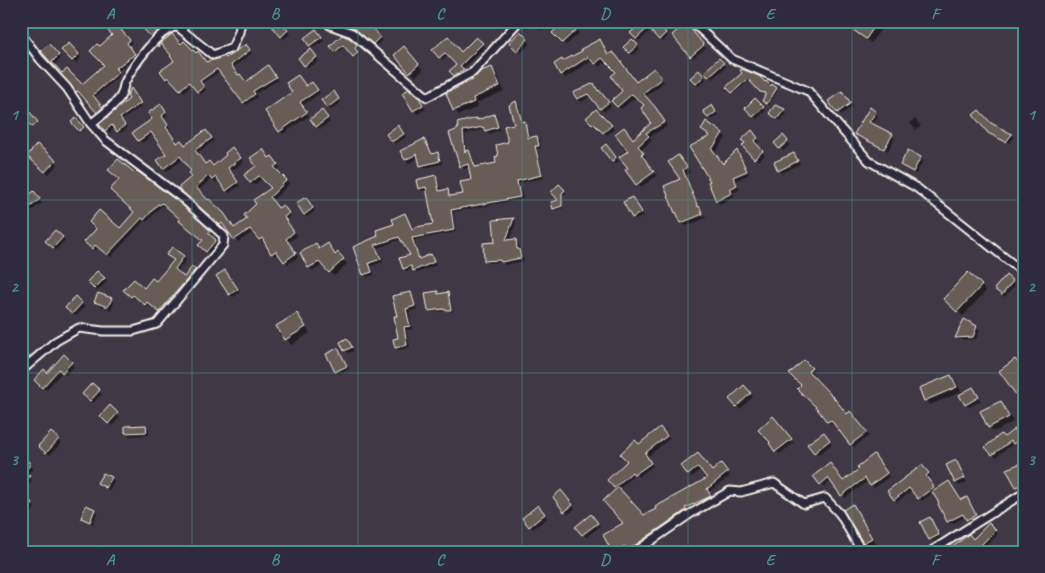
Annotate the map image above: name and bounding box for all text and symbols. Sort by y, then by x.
text: A [106,4,116,24]
text: B [271,4,281,24]
text: C [436,4,446,24]
text: D [600,4,611,24]
text: E [766,4,777,24]
text: F [931,4,942,24]
text: 1 [10,105,19,125]
text: 1 [1027,105,1036,125]
text: 2 [10,277,19,297]
text: 2 [1027,277,1036,297]
text: 3 [10,450,19,470]
text: 3 [1027,450,1036,470]
text: A [106,550,116,570]
text: B [271,550,281,570]
text: C [436,550,446,570]
text: D [600,550,611,570]
text: E [766,550,777,570]
text: F [931,550,942,570]

